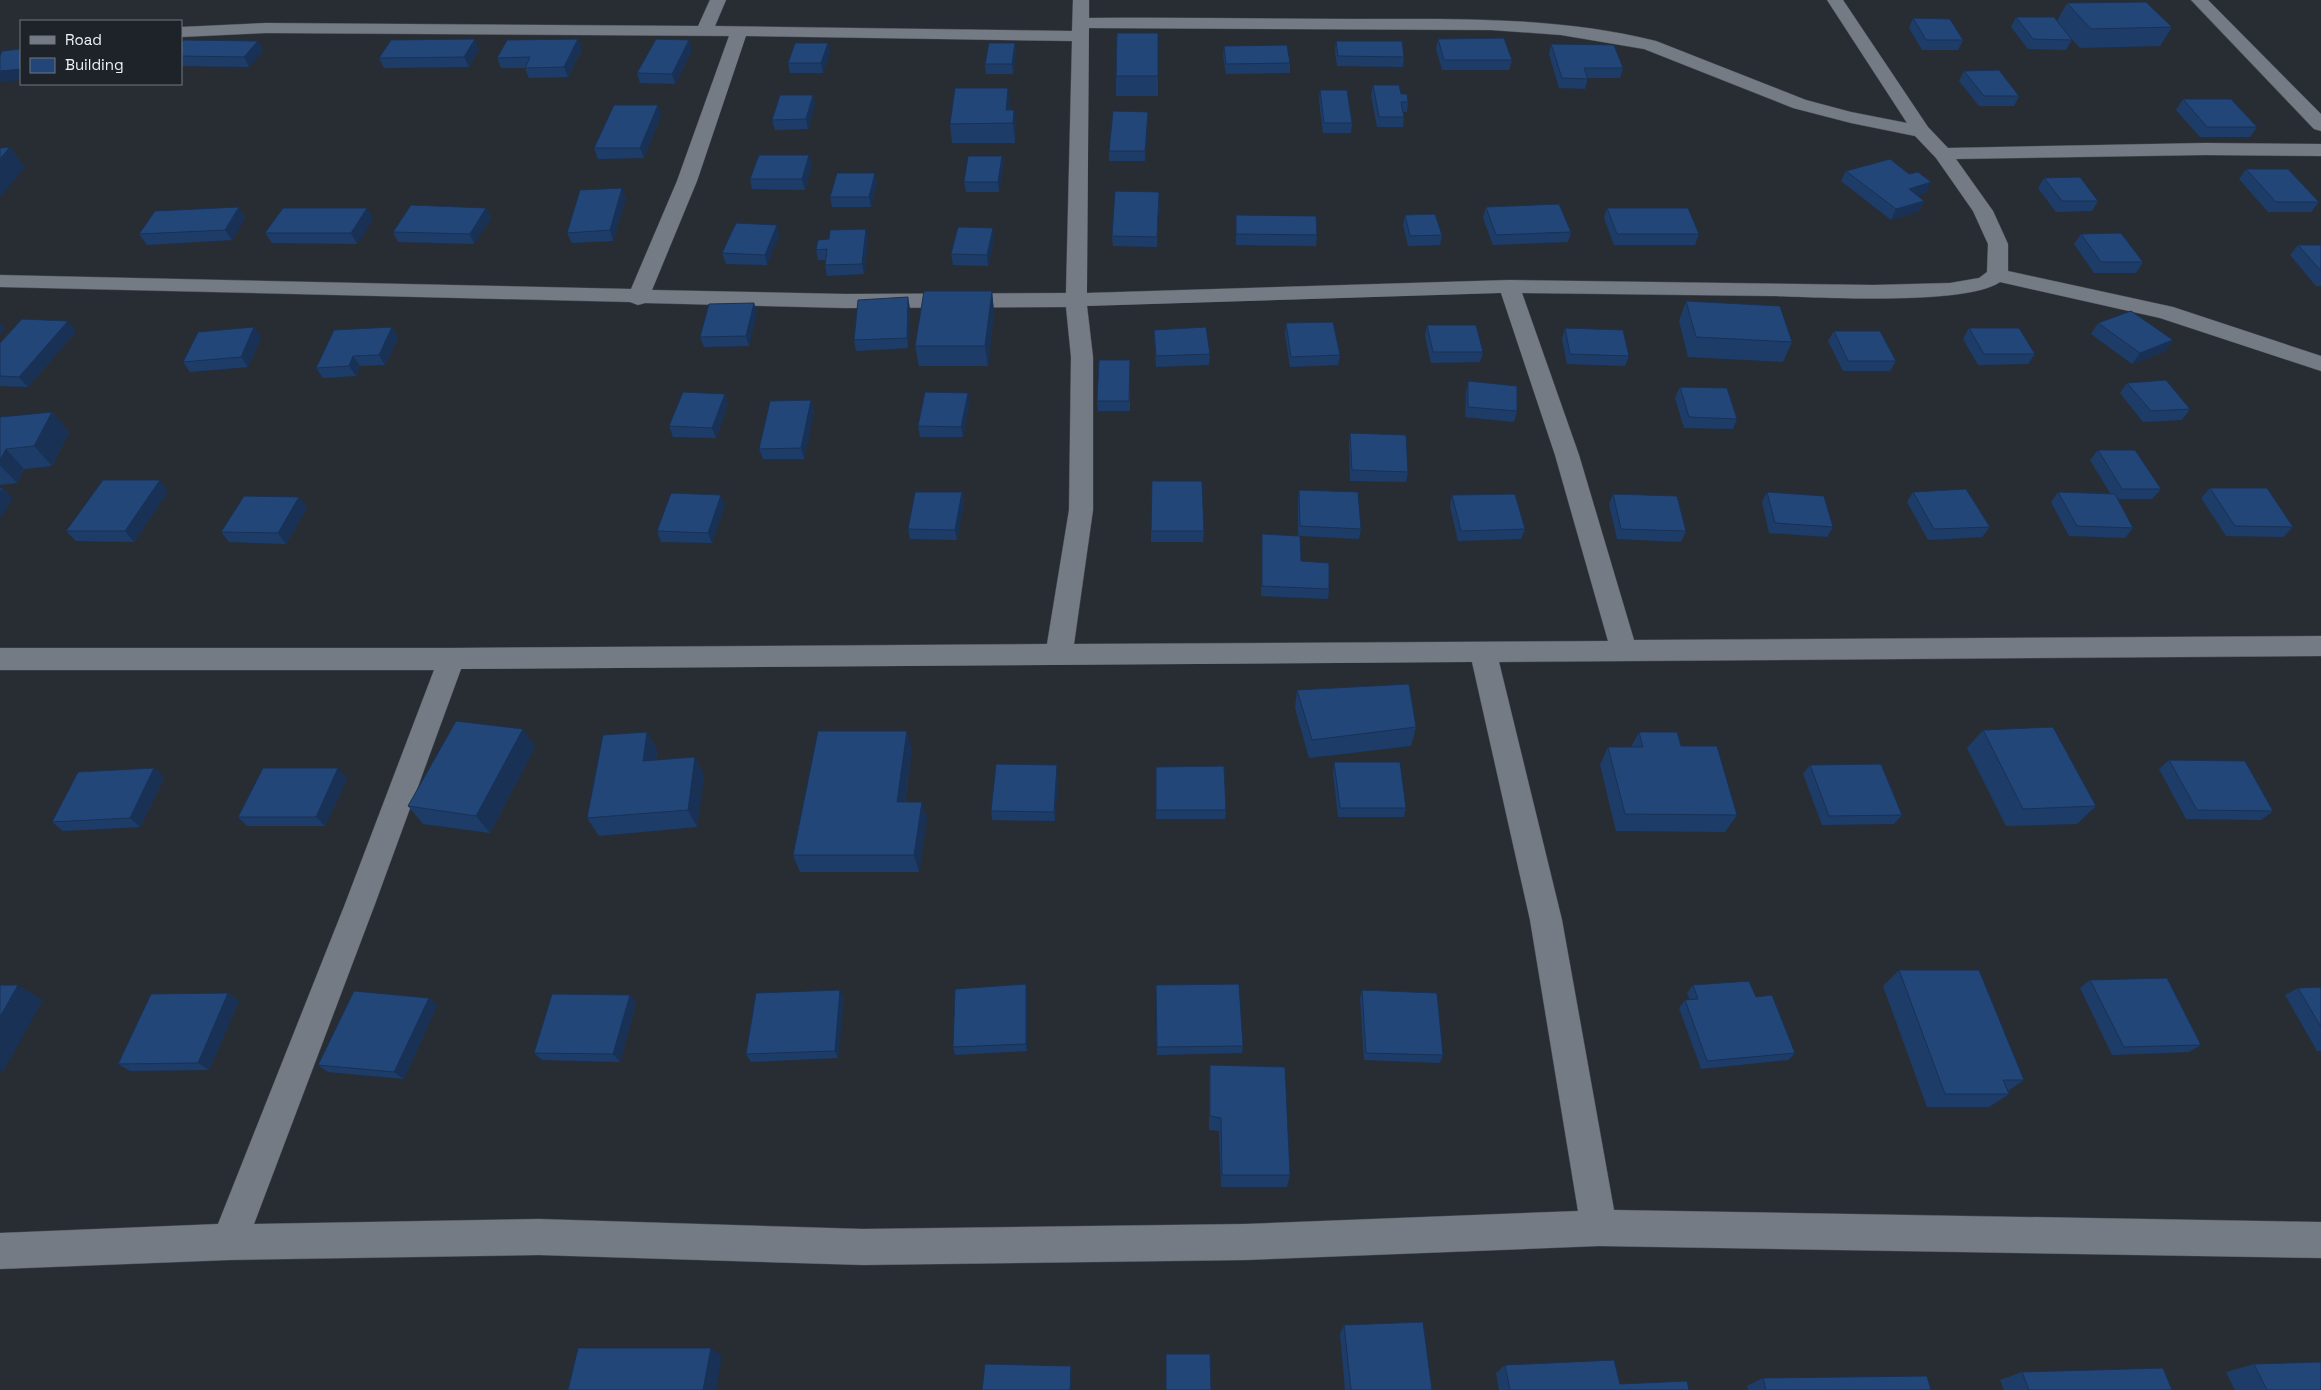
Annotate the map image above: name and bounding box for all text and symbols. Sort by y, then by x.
legend [20,20,182,85]
text: Road [65,30,102,49]
text: Building [65,55,124,74]

